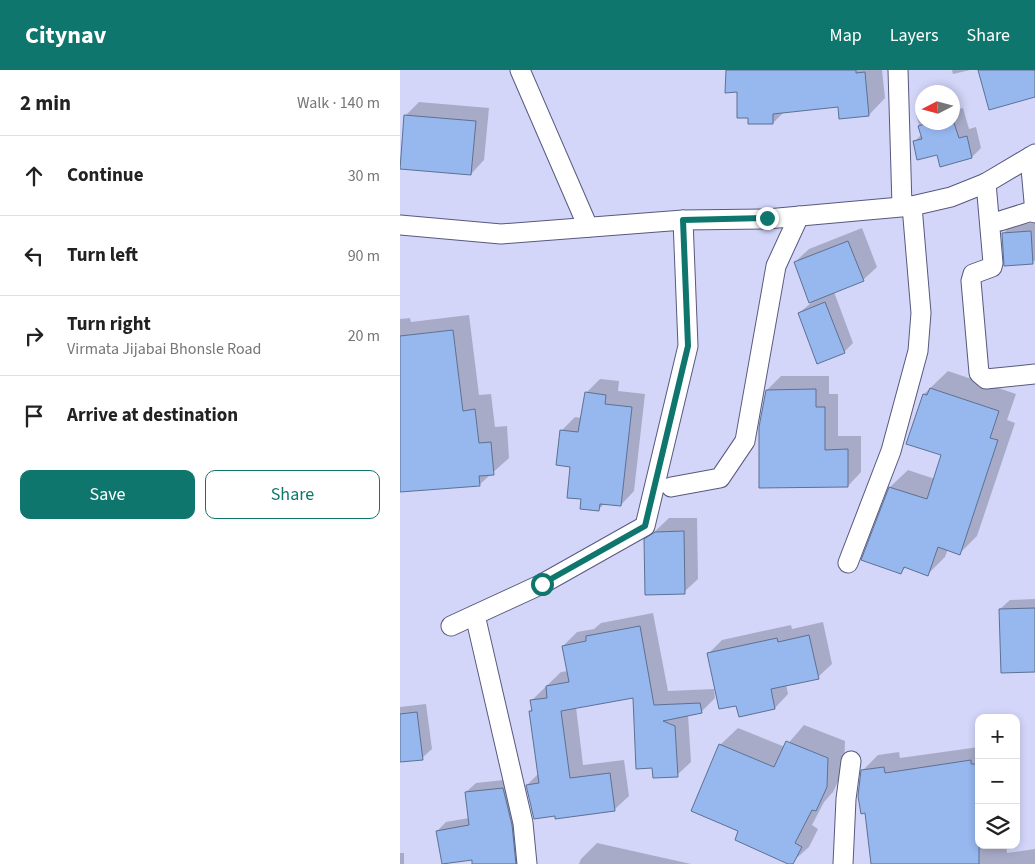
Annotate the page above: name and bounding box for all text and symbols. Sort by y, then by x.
text: Citynav [25,18,106,53]
text: Map [830,23,862,48]
text: Layers [890,23,939,48]
text: Share [967,23,1010,48]
north arrow [915,85,960,130]
text: 2 min [20,88,71,118]
text: Walk · 140 m [297,92,380,114]
icon: ahead [20,162,48,190]
text: Continue [67,162,144,189]
text: 30 m [348,165,380,187]
route end [756,207,779,230]
icon: left [20,242,48,270]
text: Turn left [67,242,138,269]
text: 90 m [348,245,380,267]
text: Turn right [67,311,151,338]
icon: right [20,322,48,350]
text: 20 m [348,325,380,347]
text: Virmata Jijabai Bhonsle Road [67,338,261,360]
icon: arrive [20,402,48,430]
text: Arrive at destination [67,402,238,429]
button: Save [20,470,195,519]
button: Share [205,470,380,519]
route start [531,573,554,596]
map controls [975,714,1020,849]
button: + [975,714,1020,759]
button: − [975,759,1020,804]
button: layers [975,804,1020,849]

